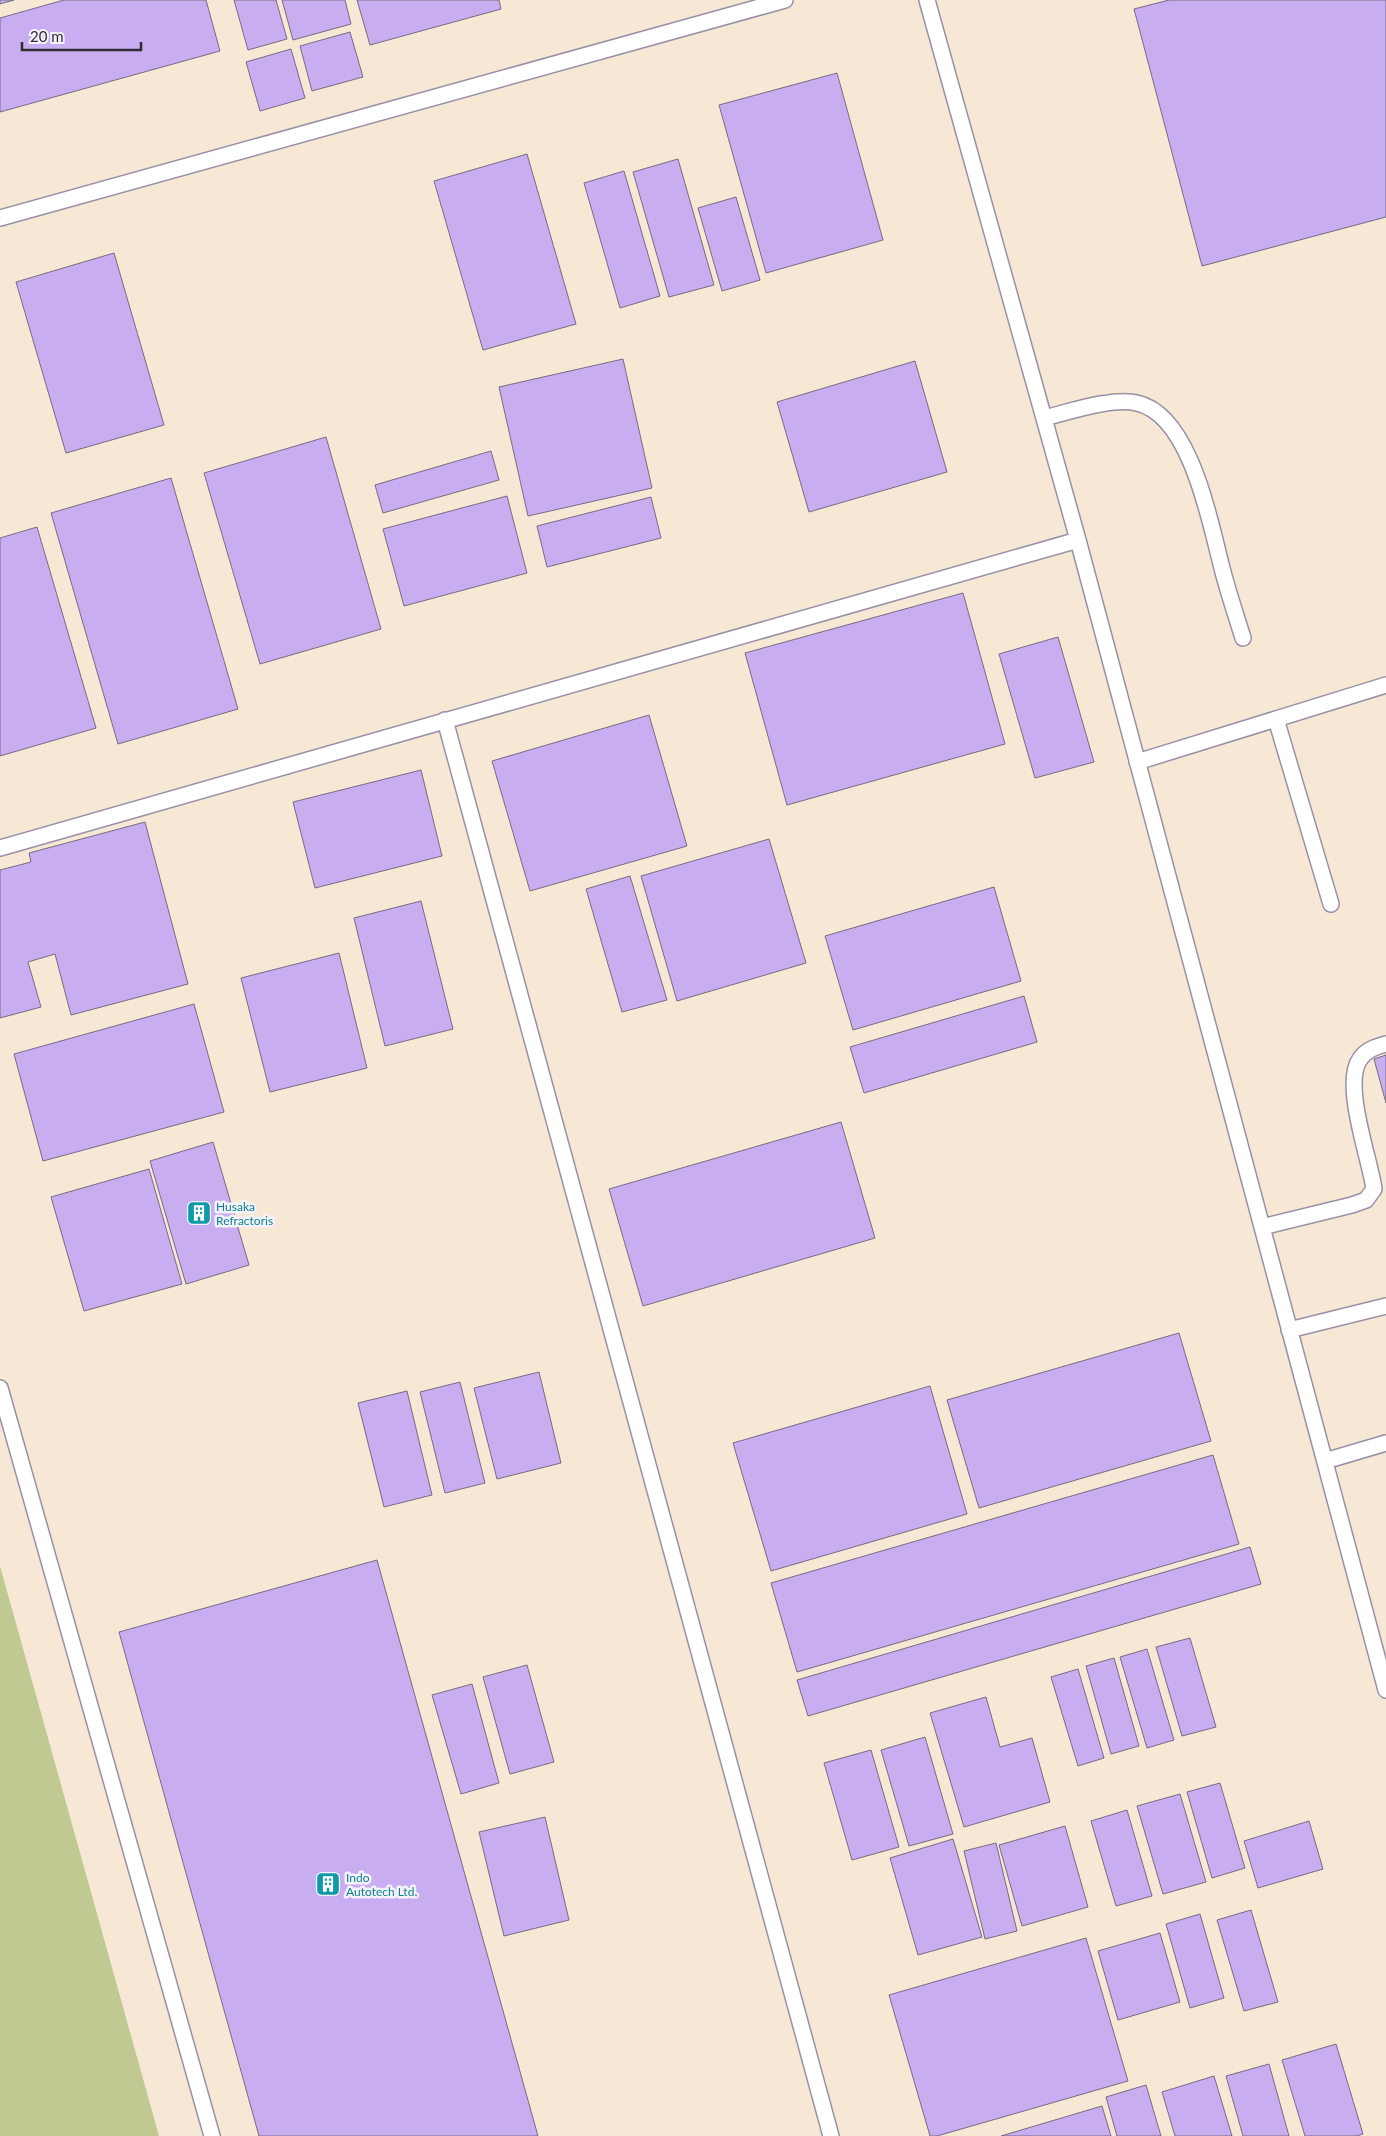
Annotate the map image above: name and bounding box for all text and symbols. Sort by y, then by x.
scale bar [22,20,141,52]
text: 20 m [30,27,64,45]
place label: Husaka Refractoris [216,1199,273,1228]
building icon: Husaka Refractoris [186,1200,212,1226]
place label: Indo Autotech Ltd. [346,1870,417,1899]
building icon: Indo Autotech Ltd. [315,1871,341,1897]

